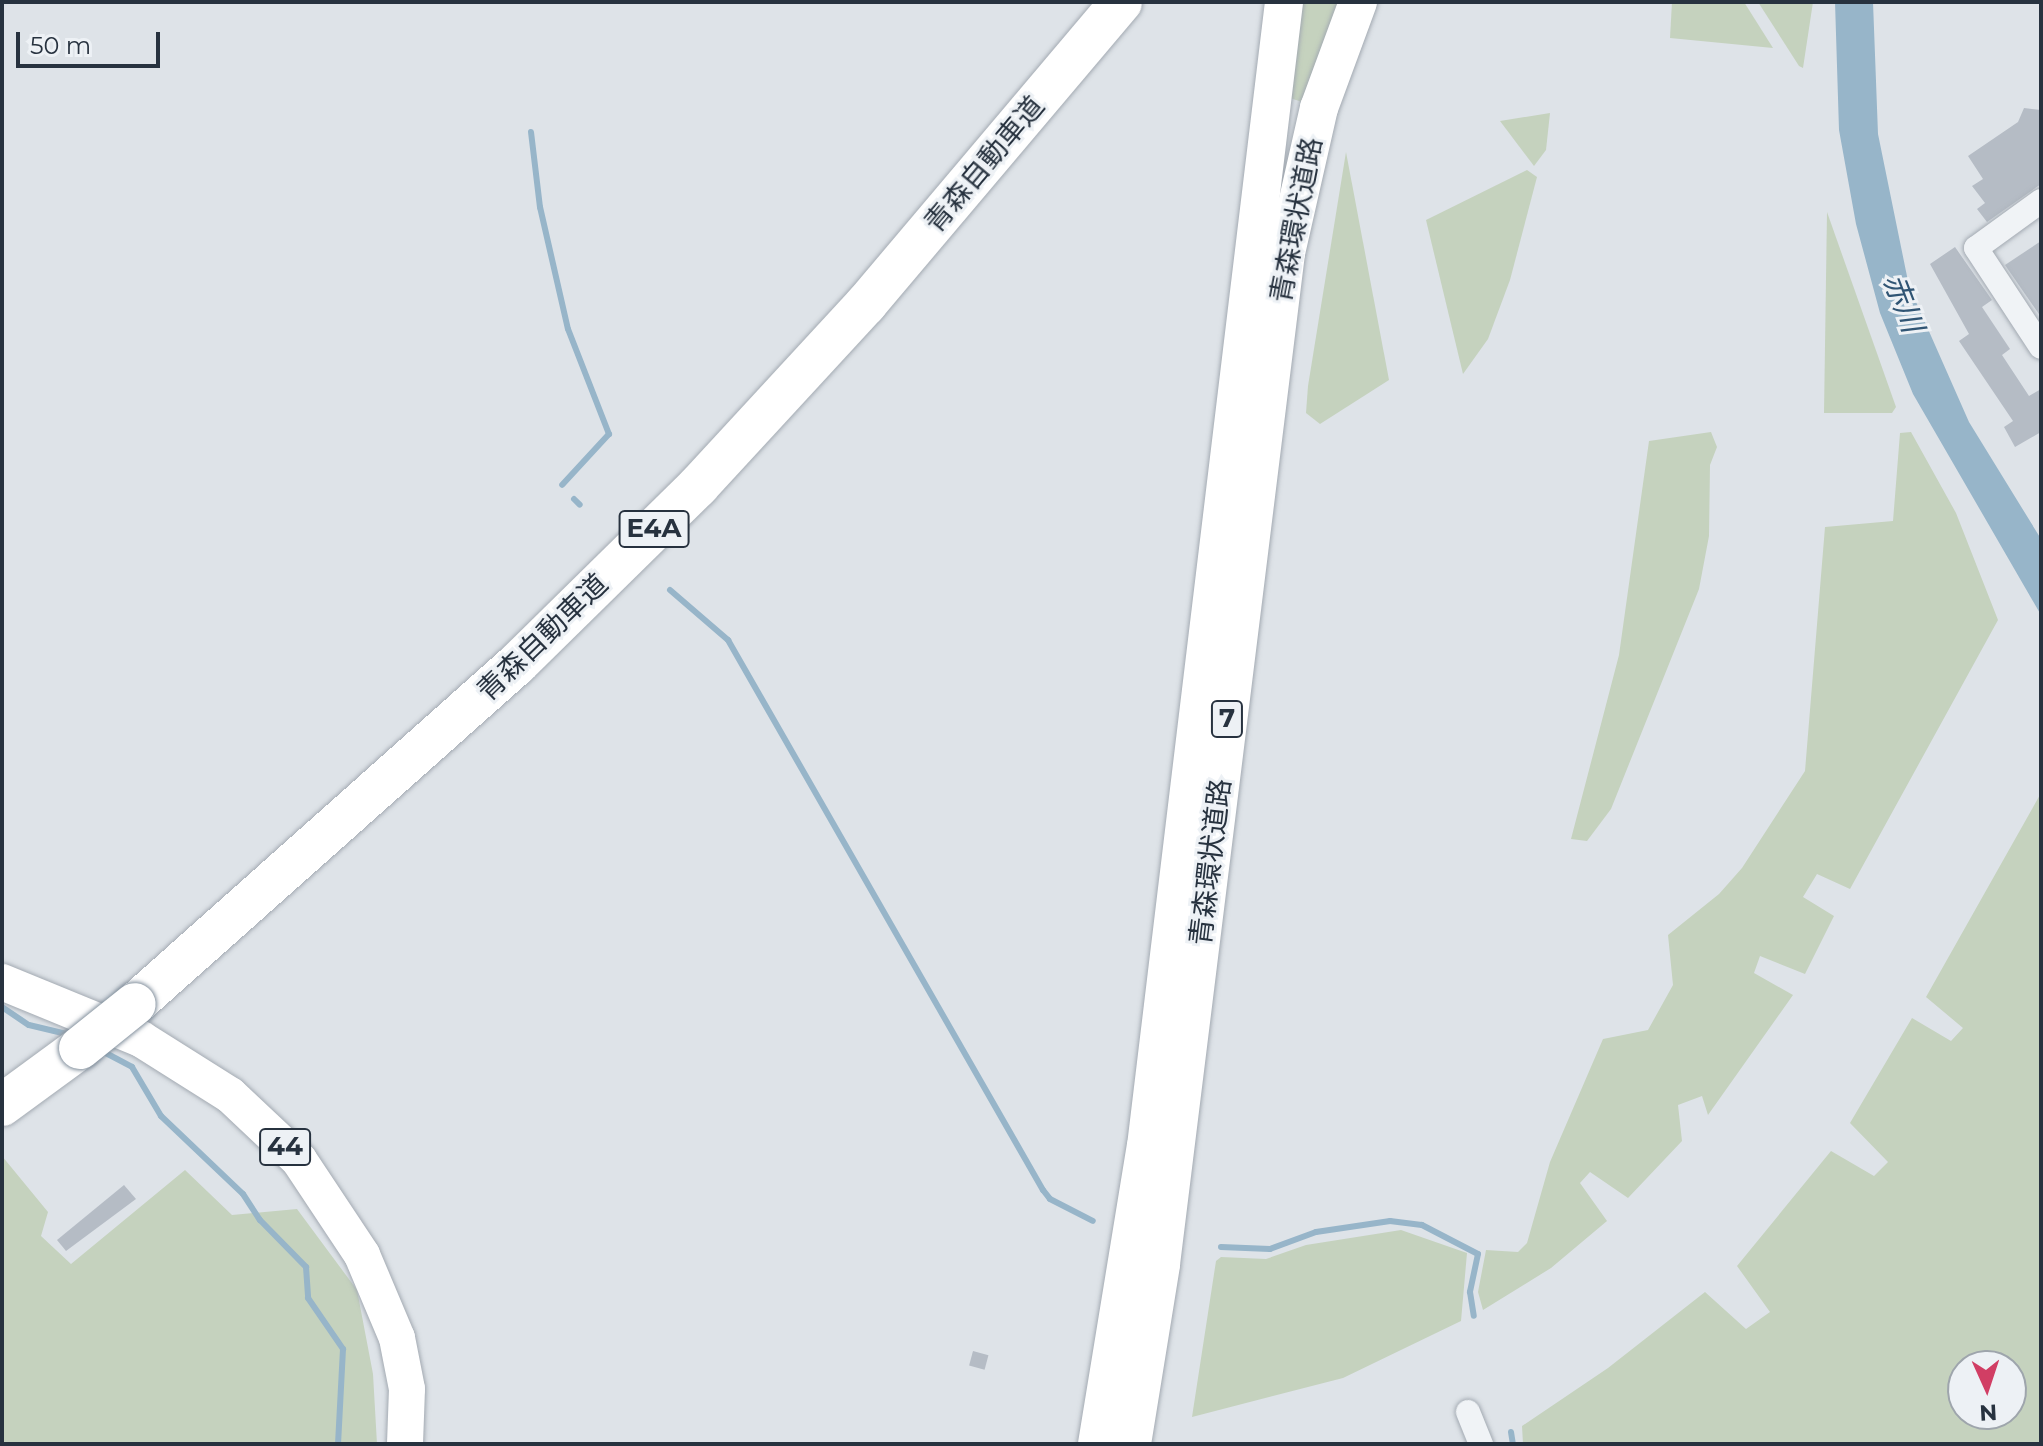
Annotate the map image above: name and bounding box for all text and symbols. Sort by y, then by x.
scale bar [20,16,164,66]
text: 50 m [30,31,91,60]
street label: 青森自動車道 [917,89,1051,239]
street label: 青森環状道路 [1263,134,1329,306]
water label: 赤川 [1875,269,1931,337]
road number: E4A [618,507,690,551]
street label: 青森自動車道 [470,567,614,707]
road number: 7 [1209,697,1245,741]
street label: 青森環状道路 [1183,777,1237,947]
road number: 44 [259,1125,311,1169]
north arrow [1947,1350,2027,1430]
text: N [1979,1399,1998,1426]

